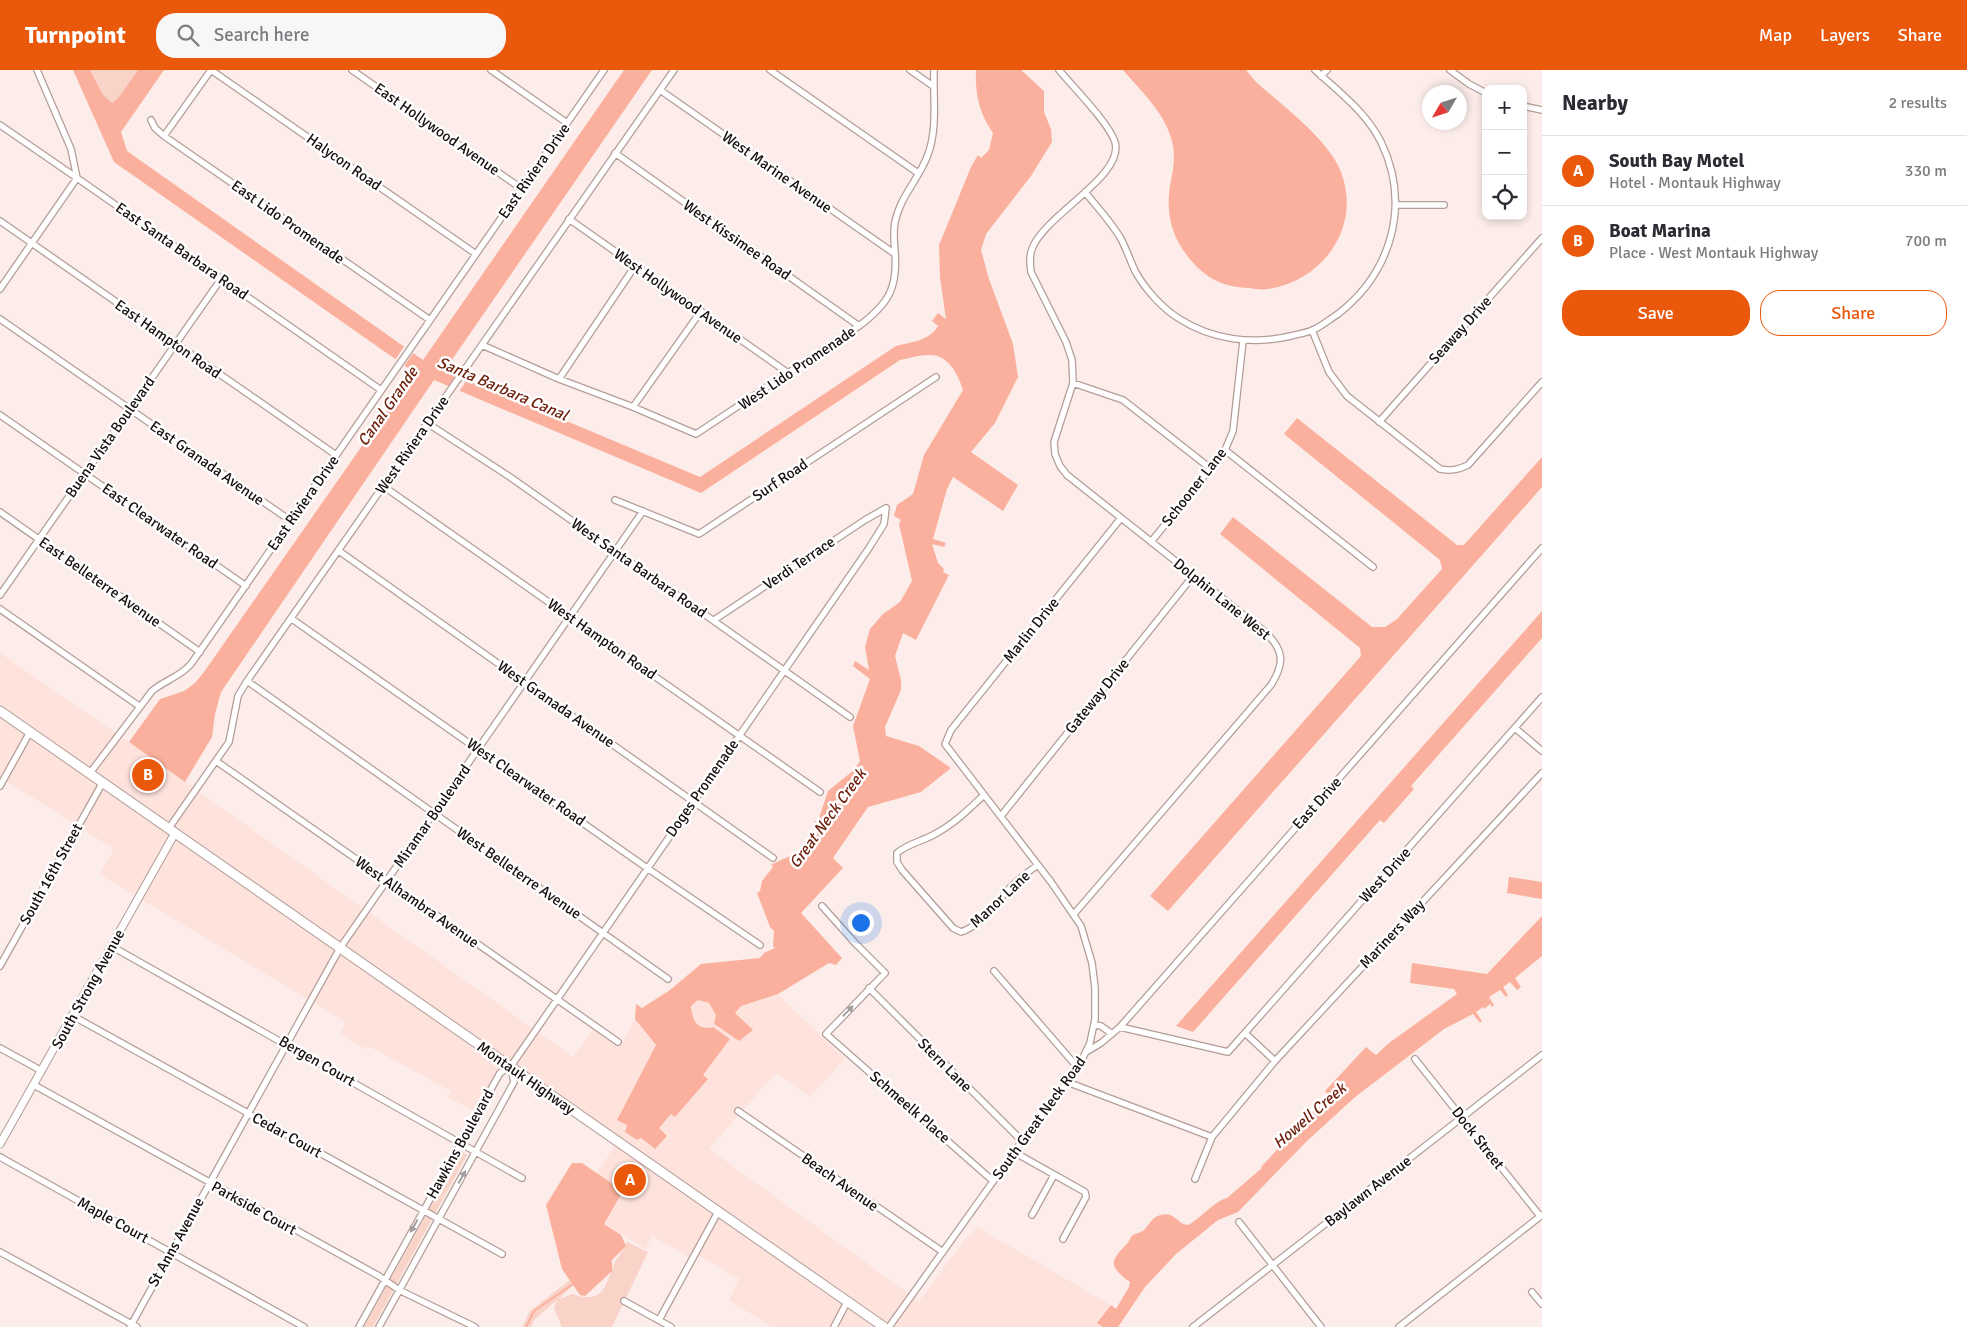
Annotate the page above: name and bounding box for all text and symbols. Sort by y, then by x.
search box [156,13,506,58]
text: Turnpoint [25,20,126,50]
icon: search [174,21,202,49]
text: Search here [214,23,309,47]
text: Map [1759,24,1792,46]
text: Layers [1820,24,1870,46]
text: Share [1898,24,1942,46]
street label: East Hollywood Avenue [371,79,503,179]
north arrow [1422,85,1467,130]
map controls [1482,85,1527,220]
button: + [1482,85,1527,130]
text: Nearby [1562,90,1628,116]
text: 2 results [1888,93,1947,113]
street label: East Riviera Drive [494,120,574,222]
street label: West Marine Avenue [718,127,836,217]
street label: Halycon Road [303,130,385,194]
button: − [1482,130,1527,175]
text: South Bay Motel [1609,149,1744,173]
text: A [1573,161,1583,181]
text: 330 m [1905,161,1947,181]
text: Hotel · Montauk Highway [1609,173,1781,193]
button: locate [1482,175,1527,220]
street label: East Lido Promenade [228,176,348,268]
street label: West Kissimee Road [680,196,794,284]
street label: East Santa Barbara Road [112,198,252,304]
text: Boat Marina [1609,219,1711,243]
text: B [1573,231,1583,251]
text: 700 m [1905,231,1947,251]
text: Place · West Montauk Highway [1609,243,1818,263]
street label: West Hollywood Avenue [610,245,746,347]
button: Save [1562,290,1750,336]
button: Share [1760,290,1947,336]
street label: Seaway Drive [1425,292,1495,368]
street label: East Hampton Road [112,296,224,382]
street label: West Lido Promenade [735,322,859,414]
water label: Santa Barbara Canal [434,352,572,426]
water label: Canal Grande [353,362,423,450]
street label: Buena Vista Boulevard [61,373,159,501]
street label: West Riviera Drive [371,392,453,498]
street label: East Granada Avenue [146,417,268,509]
street label: Schooner Lane [1158,444,1230,530]
street label: East Riviera Drive [263,452,343,554]
street label: Surf Road [749,455,811,505]
street label: East Clearwater Road [99,479,221,573]
street label: West Santa Barbara Road [568,514,710,622]
street label: Verdi Terrace [760,532,838,594]
street label: East Belleterre Avenue [36,533,164,631]
street label: Dolphin Lane West [1170,554,1274,644]
street label: Marlin Drive [999,594,1063,666]
street label: West Hampton Road [544,595,660,683]
street label: Gateway Drive [1061,655,1133,737]
street label: West Granada Avenue [494,657,618,751]
street label: West Clearwater Road [463,734,589,830]
street label: Doges Promenade [662,736,742,840]
pin: B [132,756,164,794]
street label: Miramar Boulevard [390,761,474,871]
water label: Great Neck Creek [785,763,872,872]
street label: East Drive [1289,773,1345,833]
street label: South 16th Street [16,820,86,928]
street label: West Belleterre Avenue [453,823,585,923]
street label: West Drive [1355,844,1415,906]
street label: West Alhambra Avenue [352,852,482,952]
street label: Manor Lane [966,867,1034,931]
street label: Mariners Way [1356,896,1428,972]
your location [848,910,874,936]
street label: South Strong Avenue [48,926,128,1052]
one-way arrow [841,1005,853,1017]
street label: Bergen Court [276,1032,358,1090]
street label: Stern Lane [914,1034,976,1096]
street label: Montauk Highway [474,1038,578,1118]
street label: South Great Neck Road [988,1053,1090,1183]
street label: Schmeelk Place [866,1067,954,1147]
water label: Howell Creek [1269,1077,1352,1153]
street label: Hawkins Boulevard [422,1086,498,1202]
street label: Dock Street [1448,1103,1508,1173]
street label: Cedar Court [249,1108,325,1162]
street label: Beach Avenue [798,1149,882,1215]
street label: Baylawn Avenue [1321,1152,1415,1230]
pin: A [614,1161,646,1199]
one-way arrow [457,1170,466,1183]
street label: Parkside Court [208,1177,300,1239]
street label: Maple Court [74,1193,152,1247]
street label: St Anns Avenue [144,1194,208,1290]
one-way arrow [410,1219,418,1234]

